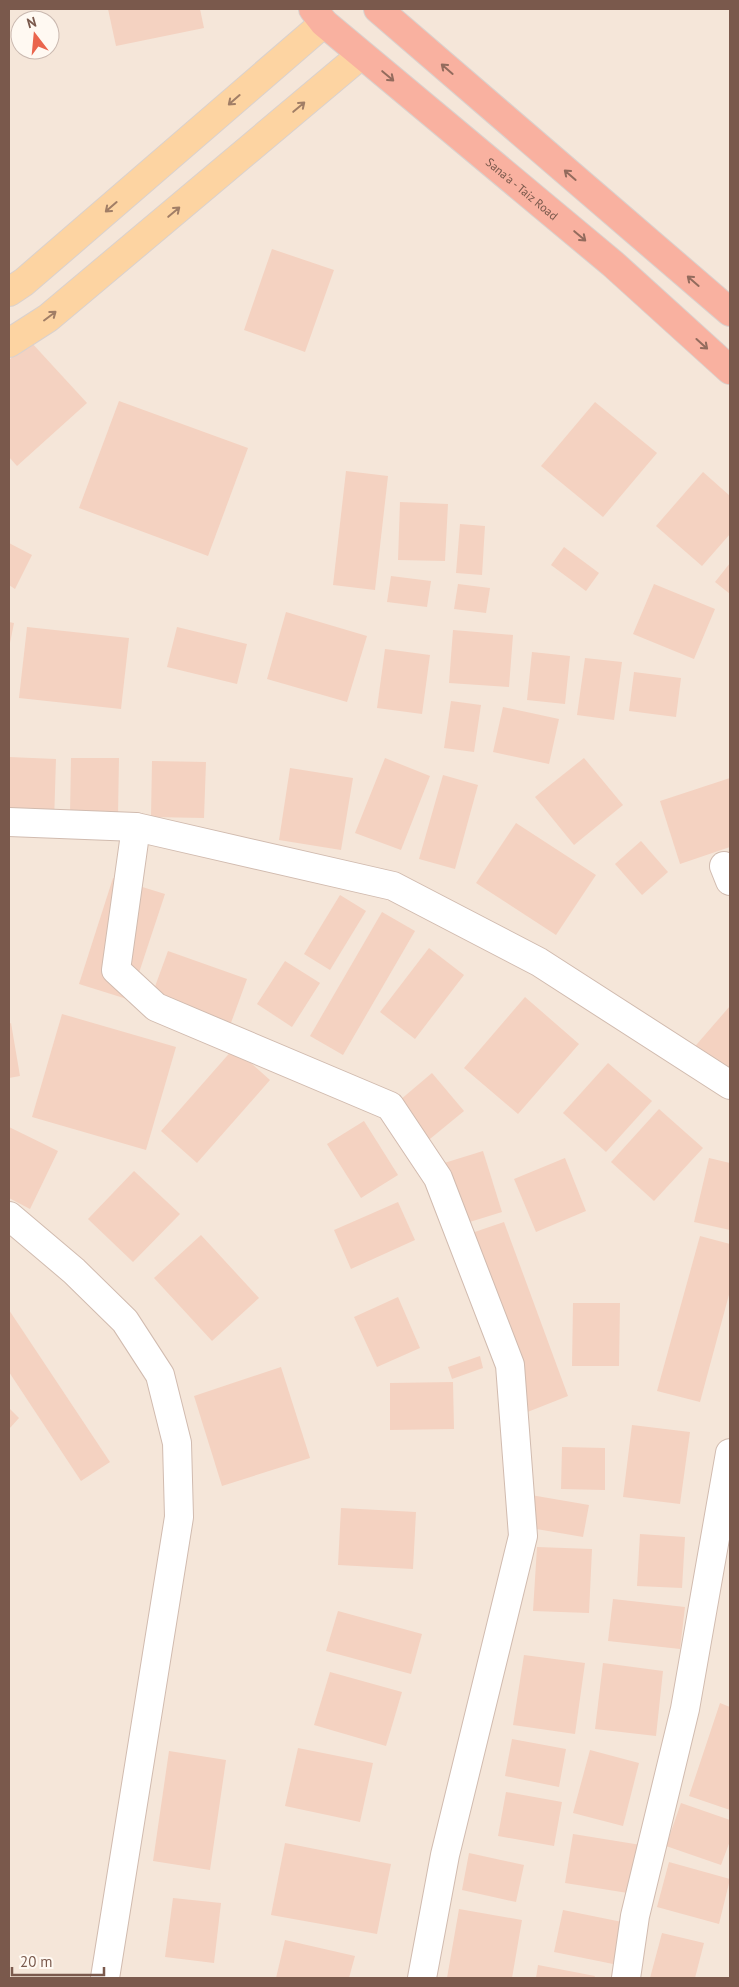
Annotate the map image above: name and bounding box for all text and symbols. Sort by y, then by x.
north arrow [10,10,60,60]
text: N [25,13,38,32]
one-way arrow [441,63,454,74]
one-way arrow [381,71,394,82]
one-way arrow [227,95,240,106]
one-way arrow [292,102,305,113]
street label: Sana'a - Taiz Road [483,154,561,223]
one-way arrow [564,169,577,180]
one-way arrow [105,201,118,212]
one-way arrow [168,206,181,218]
one-way arrow [573,231,586,242]
one-way arrow [687,275,700,286]
one-way arrow [43,311,56,322]
one-way arrow [695,338,708,350]
scale bar [12,1944,105,1976]
text: 20 m [20,1952,53,1971]

